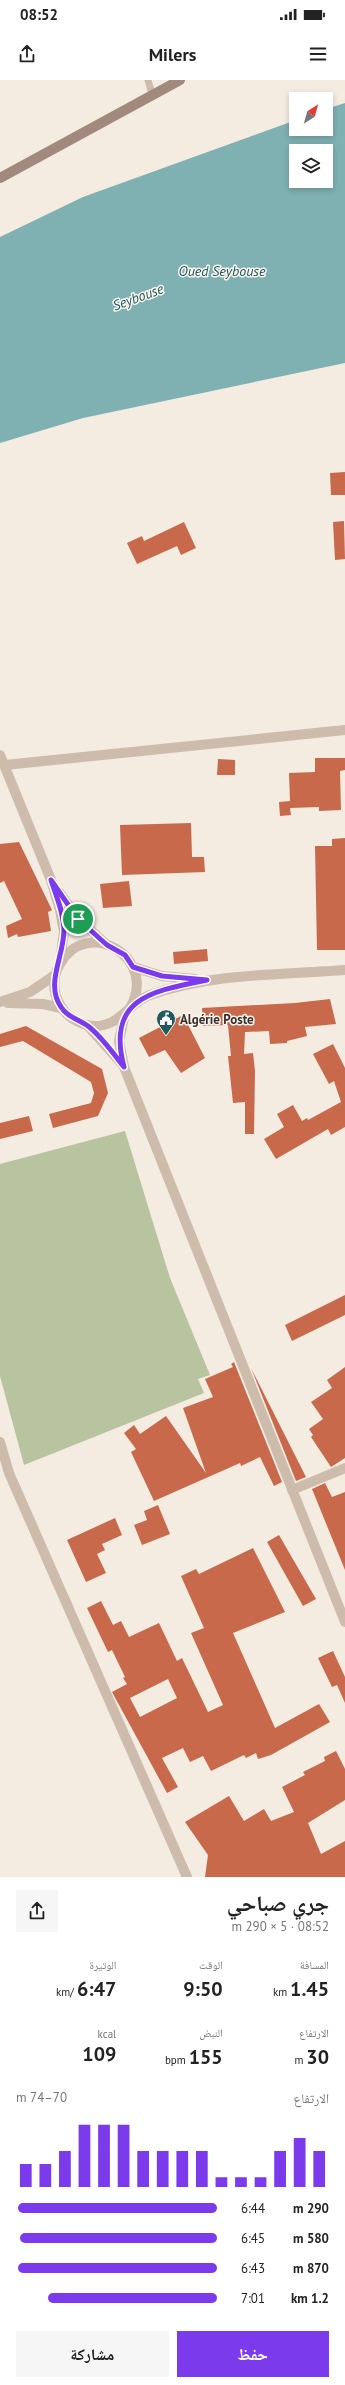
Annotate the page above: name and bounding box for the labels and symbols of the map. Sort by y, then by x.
north arrow [289,92,333,136]
water label: Oued Seybouse [179,262,266,280]
water label: Seybouse [110,279,167,315]
pin [61,902,95,936]
public building icon: Algérie Poste [155,1008,177,1036]
place label: Algérie Poste [180,1011,254,1028]

